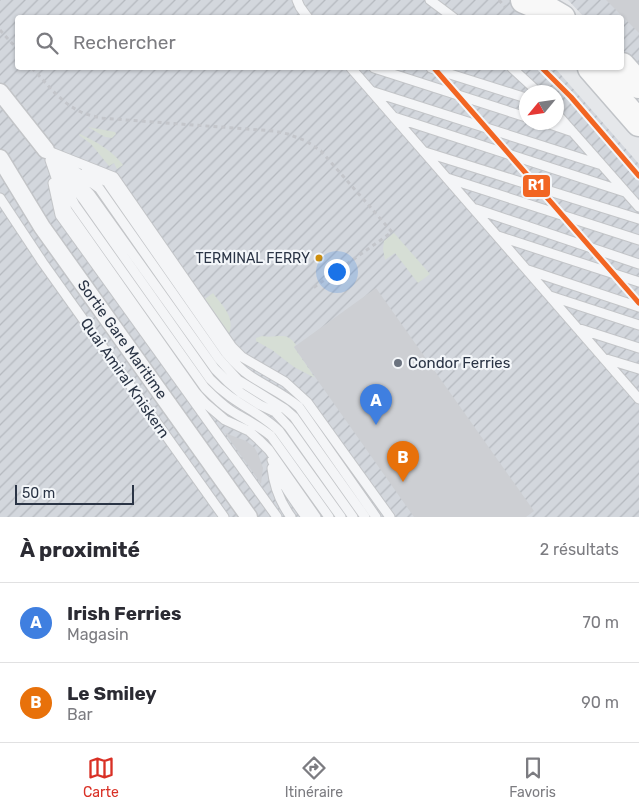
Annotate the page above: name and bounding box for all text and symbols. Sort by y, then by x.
search box [15,15,624,70]
icon: search [33,29,61,57]
text: Rechercher [73,31,176,54]
north arrow [519,85,564,130]
line badge: R1 [522,174,551,198]
text: R1 [528,177,544,194]
place label: TERMINAL FERRY [196,250,310,267]
marker: TERMINAL FERRY [314,253,324,263]
your location [324,259,350,285]
street label: Sortie Gare Maritime [74,276,171,403]
street label: Quai Amiral Kniskern [77,314,173,442]
place label: Condor Ferries [408,354,511,372]
marker: Condor Ferries [392,357,404,369]
pin: A [360,384,392,425]
pin: B [387,441,419,482]
scale bar [15,482,134,505]
text: 50 m [22,485,55,502]
text: À proximité [20,537,140,562]
text: 2 résultats [540,540,619,559]
text: Irish Ferries [67,602,181,625]
text: A [30,613,42,632]
text: 70 m [582,613,619,632]
text: Magasin [67,625,129,644]
text: Le Smiley [67,682,157,705]
text: B [30,693,42,712]
text: 90 m [581,693,619,712]
text: Bar [67,705,93,724]
tab: Carte [83,754,119,801]
tab: Itinéraire [285,754,343,801]
tab: Favoris [509,754,556,801]

